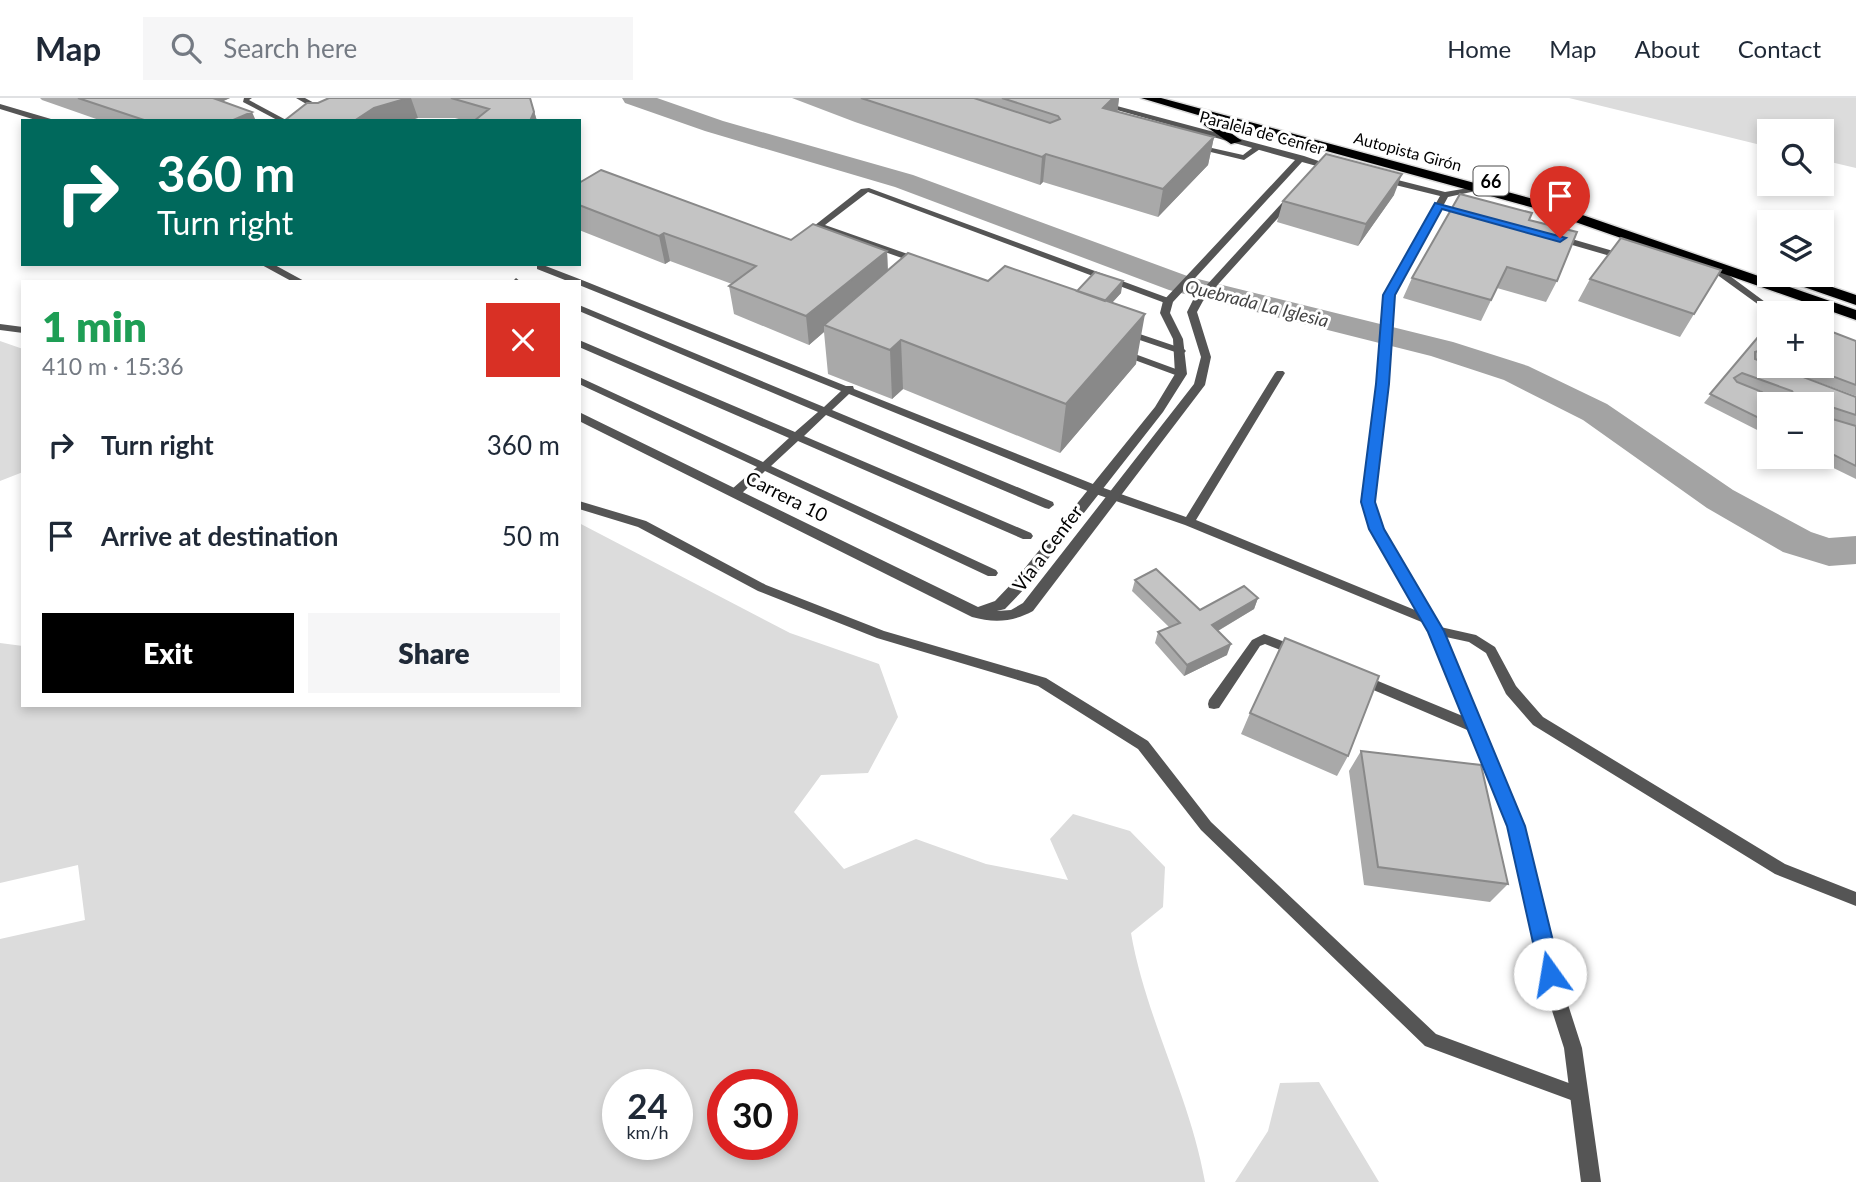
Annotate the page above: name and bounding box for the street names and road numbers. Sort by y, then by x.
street label: Paralela de Cenfer [1198,106,1326,158]
street label: Autopista Girón [1352,127,1464,175]
road number: 66 [1474,166,1508,196]
street label: Carrera 10 [742,466,832,526]
street label: Vía a Cenfer [1007,500,1087,596]

